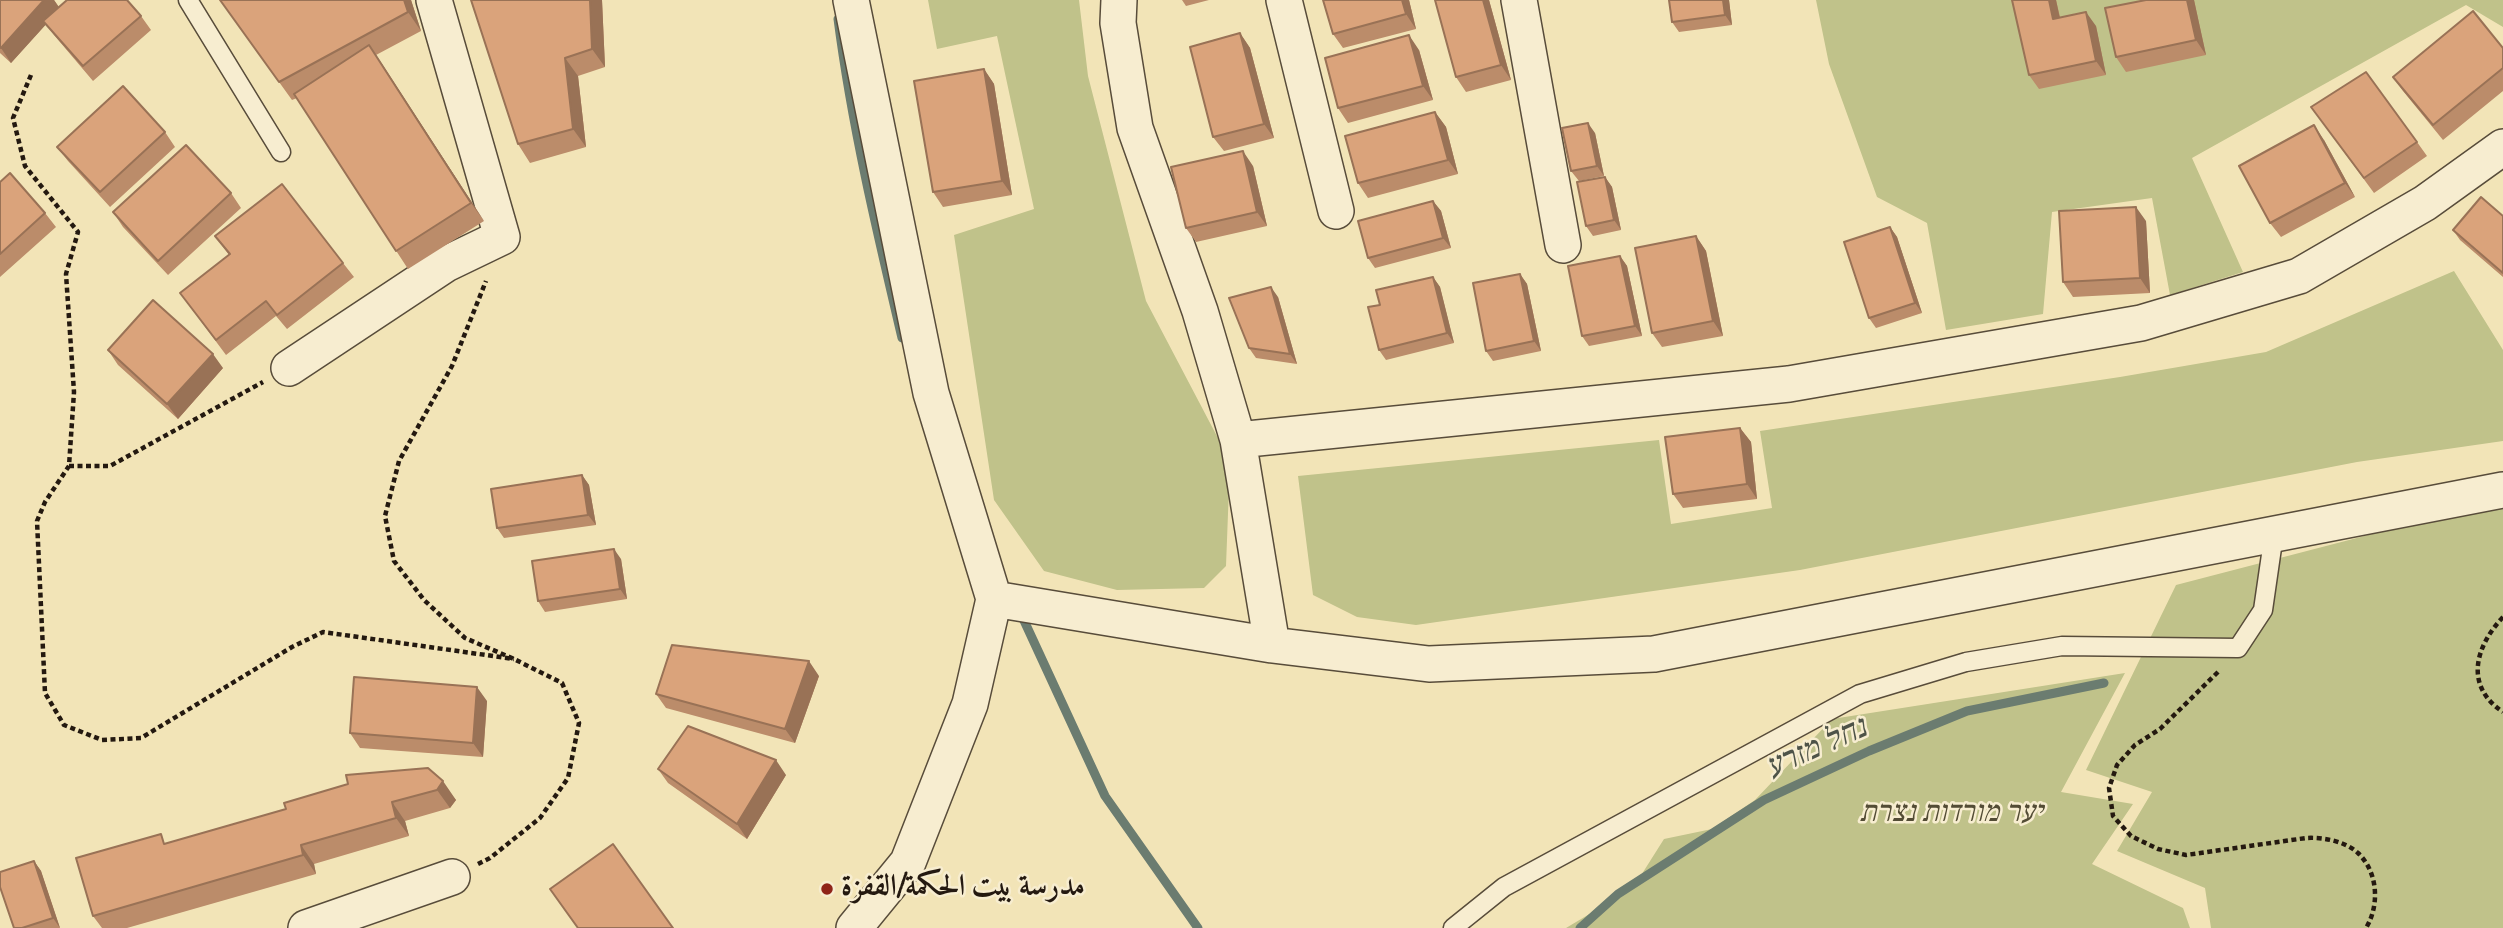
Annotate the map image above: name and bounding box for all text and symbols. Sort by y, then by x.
water label: נחל מזרע [1761,711,1873,789]
park label: יער מורדות נצרת [1860,797,2042,833]
place label: مدرسة بيت الحكمة/القفزة [841,871,1085,907]
marker: مدرسة بيت الحكمة/القفزة [819,881,835,897]

